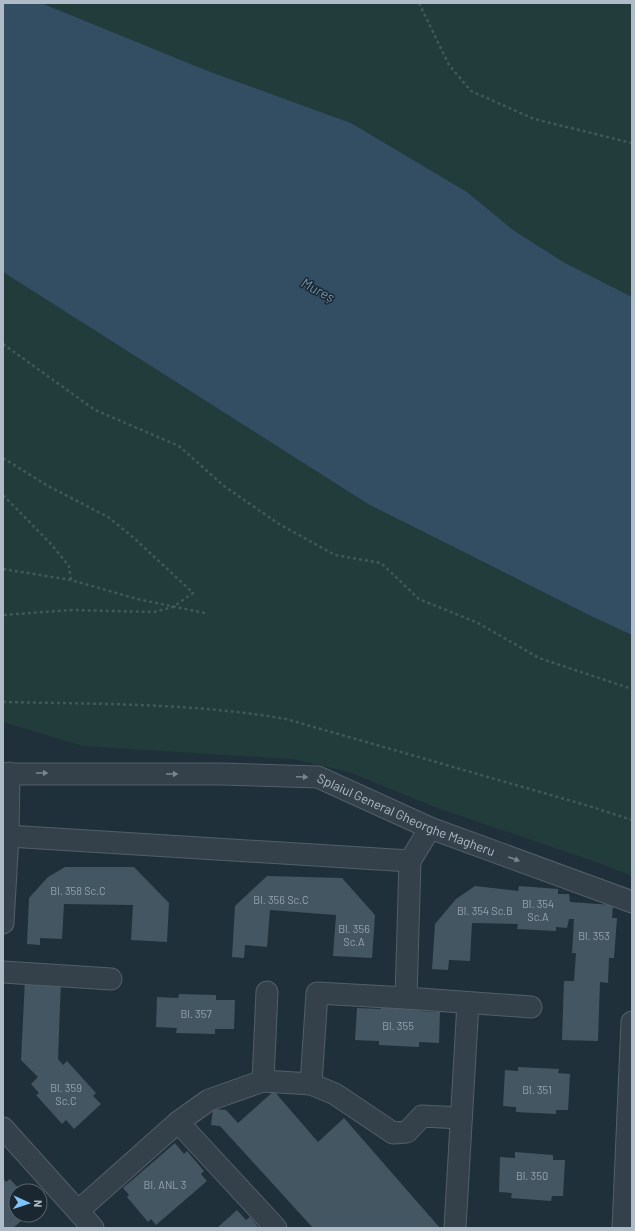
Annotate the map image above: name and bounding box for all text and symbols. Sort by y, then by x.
water label: Mureș [299,274,338,306]
one-way arrow [36,770,49,776]
street label: Splaiul General Gheorghe Magheru [315,770,497,859]
one-way arrow [166,771,179,777]
one-way arrow [296,774,309,780]
one-way arrow [508,856,520,862]
house number: Bl. 358 Sc.C [50,884,106,897]
house number: Bl. 356 Sc.C [253,893,309,906]
house number: Bl. 354 Sc.A [522,897,554,923]
house number: Bl. 354 Sc.B [457,904,513,917]
house number: Bl. 356 Sc.A [338,922,370,948]
house number: Bl. 353 [578,929,610,942]
house number: Bl. 357 [180,1007,212,1020]
house number: Bl. 355 [382,1019,414,1032]
house number: Bl. 359 Sc.C [50,1081,82,1107]
house number: Bl. 351 [522,1083,552,1096]
house number: Bl. 350 [516,1169,548,1182]
house number: Bl. ANL 3 [144,1178,186,1191]
north arrow [8,1183,48,1223]
text: N [32,1200,45,1208]

